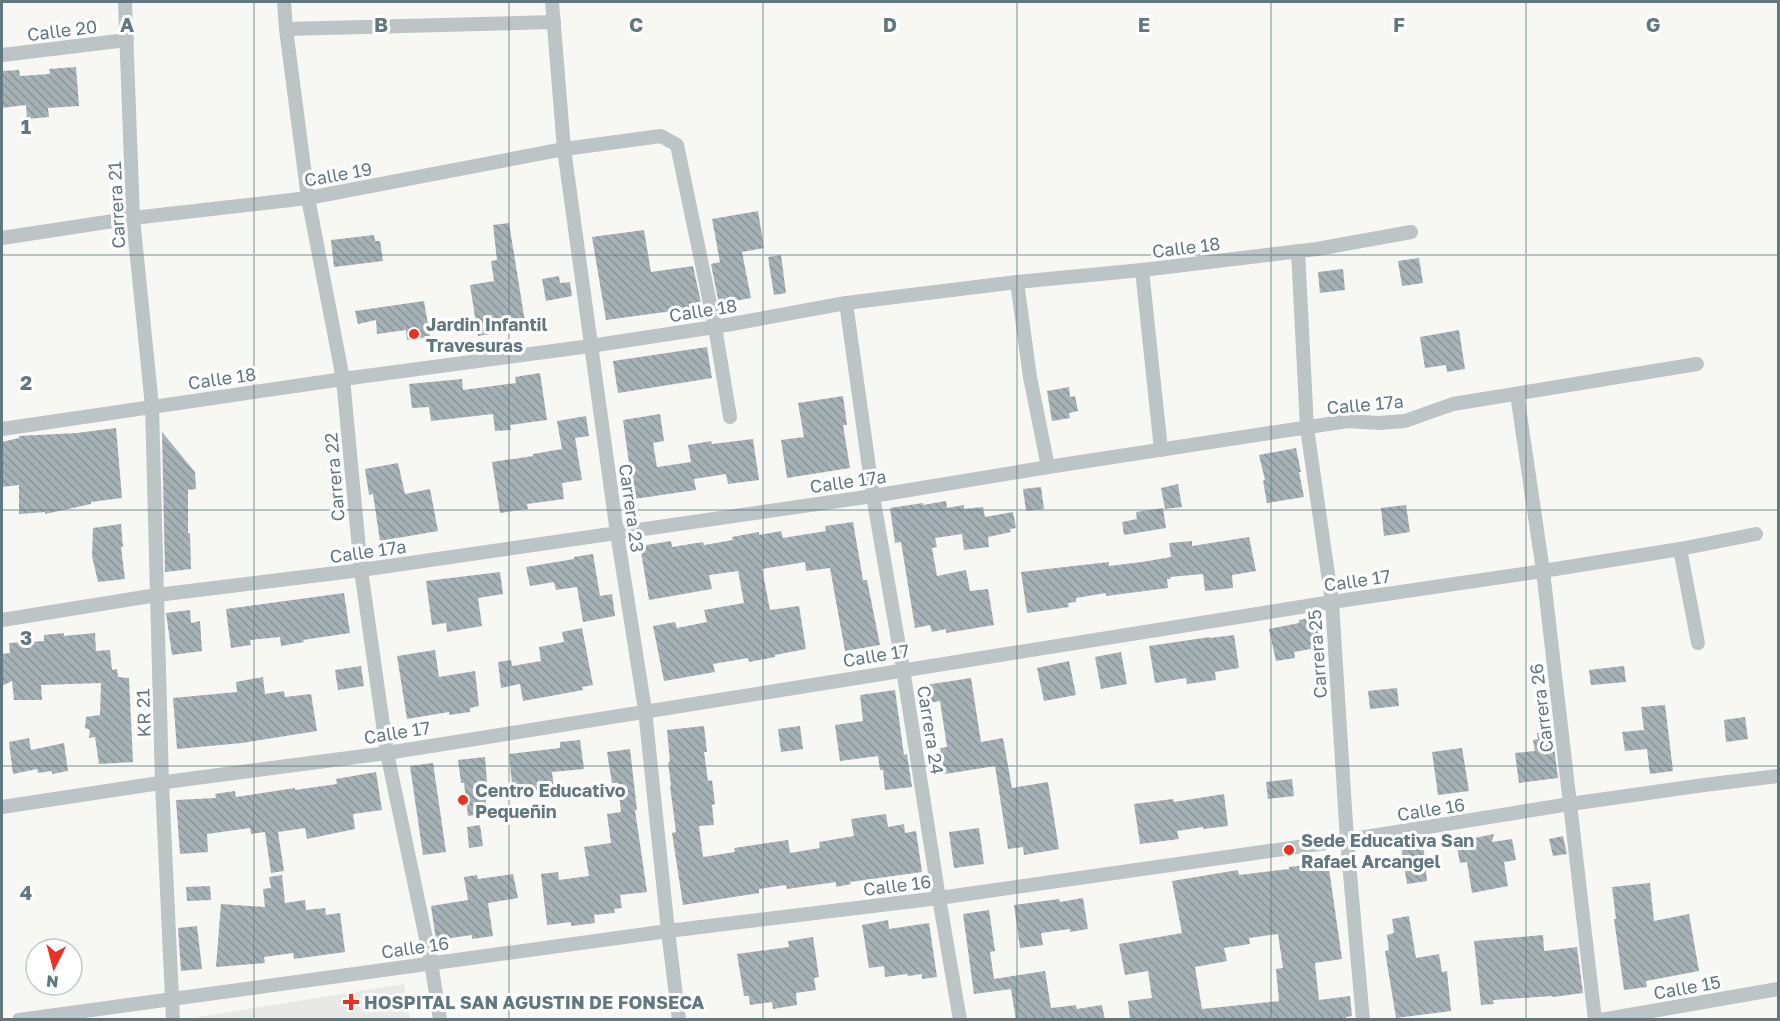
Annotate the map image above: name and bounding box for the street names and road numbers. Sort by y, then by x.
street label: Calle 20 [26,15,98,45]
street label: Calle 19 [302,157,374,191]
street label: Carrera 21 [103,161,129,249]
street label: Calle 18 [1151,232,1221,262]
street label: Calle 18 [667,294,739,326]
street label: Calle 18 [187,362,257,394]
street label: Calle 17a [1326,390,1404,418]
street label: Carrera 22 [319,432,349,522]
street label: Carrera 23 [615,462,649,554]
street label: Calle 17a [808,465,888,497]
street label: Calle 17a [328,535,408,567]
street label: Calle 17 [1322,564,1392,596]
street label: Carrera 25 [1303,609,1331,699]
street label: Calle 17 [841,639,911,671]
street label: Carrera 26 [1525,662,1557,754]
street label: Carrera 24 [913,684,949,776]
street label: KR 21 [131,688,155,738]
street label: Calle 17 [362,716,432,748]
street label: Calle 16 [1396,793,1466,825]
street label: Calle 16 [862,870,932,900]
street label: Calle 16 [380,931,450,963]
street label: Calle 15 [1652,970,1722,1004]

